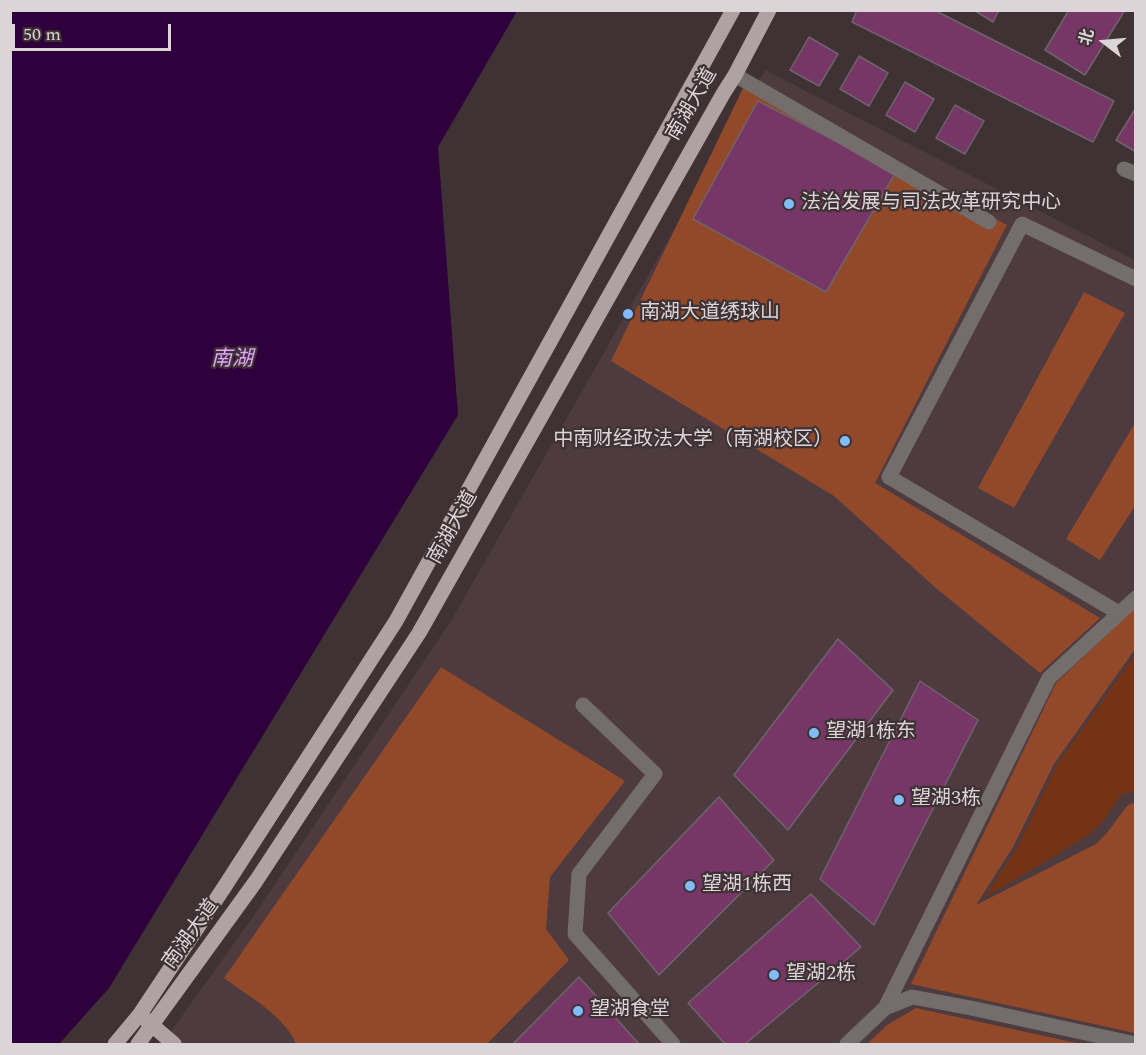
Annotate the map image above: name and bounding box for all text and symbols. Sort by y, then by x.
scale bar [15,12,174,50]
north arrow [1074,12,1134,72]
text: 50 m [23,21,61,48]
text: 北 [1073,26,1100,48]
street label: 南湖大道 [663,64,723,146]
place label: 法治发展与司法改革研究中心 [801,192,1061,216]
marker: 法治发展与司法改革研究中心 [782,197,796,211]
place label: 南湖大道绣球山 [640,302,780,326]
marker: 南湖大道绣球山 [621,307,635,321]
water label: 南湖 [211,348,253,374]
place label: 中南财经政法大学（南湖校区） [553,429,833,453]
marker: 中南财经政法大学（南湖校区） [838,434,852,448]
street label: 南湖大道 [424,487,484,569]
place label: 望湖1栋东 [826,721,916,745]
marker: 望湖1栋东 [807,726,821,740]
place label: 望湖3栋 [911,788,981,812]
marker: 望湖3栋 [892,793,906,807]
place label: 望湖1栋西 [702,874,792,898]
marker: 望湖1栋西 [683,879,697,893]
street label: 南湖大道 [159,896,225,974]
place label: 望湖2栋 [786,963,856,987]
marker: 望湖2栋 [767,968,781,982]
place label: 望湖食堂 [590,999,670,1023]
marker: 望湖食堂 [571,1004,585,1018]

